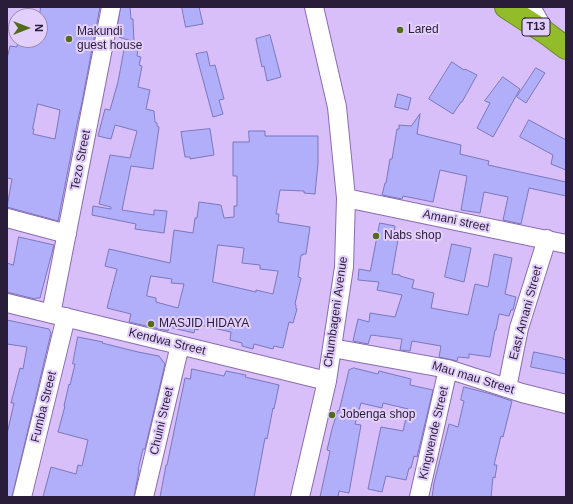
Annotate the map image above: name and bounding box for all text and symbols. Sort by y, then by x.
north arrow [8,8,48,48]
road number: T13 [522,18,550,36]
place label: Lared [408,23,439,37]
text: N [33,24,45,32]
place label: Makundi guest house [77,25,142,53]
marker: Lared [395,25,405,35]
marker: Makundi guest house [64,34,74,44]
street label: Tezo Street [68,129,94,191]
street label: Amani street [422,207,490,235]
place label: Nabs shop [384,229,441,243]
marker: Nabs shop [371,231,381,241]
street label: Chumbageni Avenue [321,256,351,368]
street label: East Amani Street [507,264,545,362]
place label: MASJID HIDAYA [159,317,249,331]
marker: MASJID HIDAYA [146,319,156,329]
street label: Kendwa Street [127,325,207,359]
street label: Mau mau Street [430,359,516,397]
street label: Fumba Street [28,370,60,444]
street label: Kingwende Street [416,385,452,481]
street label: Chuini Street [147,386,177,456]
place label: Jobenga shop [340,408,415,422]
marker: Jobenga shop [327,410,337,420]

